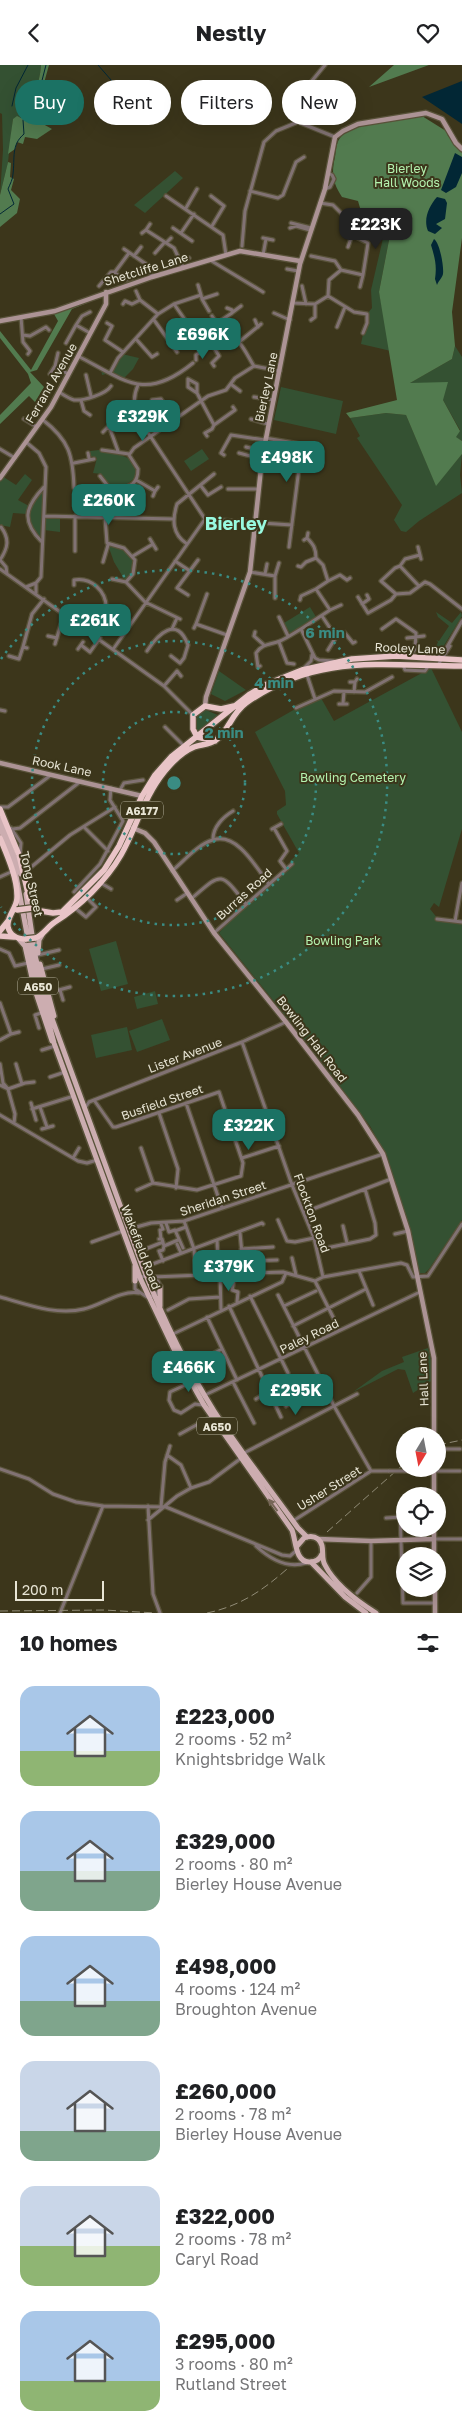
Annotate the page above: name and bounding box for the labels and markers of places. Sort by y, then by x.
pin: £223K [341,207,411,250]
pin: £696K [168,317,238,360]
pin: £329K [108,399,178,442]
pin: £498K [252,441,322,483]
pin: £260K [74,483,144,526]
pin: £261K [60,603,130,646]
centre of rings [165,774,183,792]
pin: £322K [214,1109,284,1151]
pin: £379K [194,1249,264,1292]
pin: £466K [154,1351,224,1393]
pin: £295K [261,1373,331,1416]

